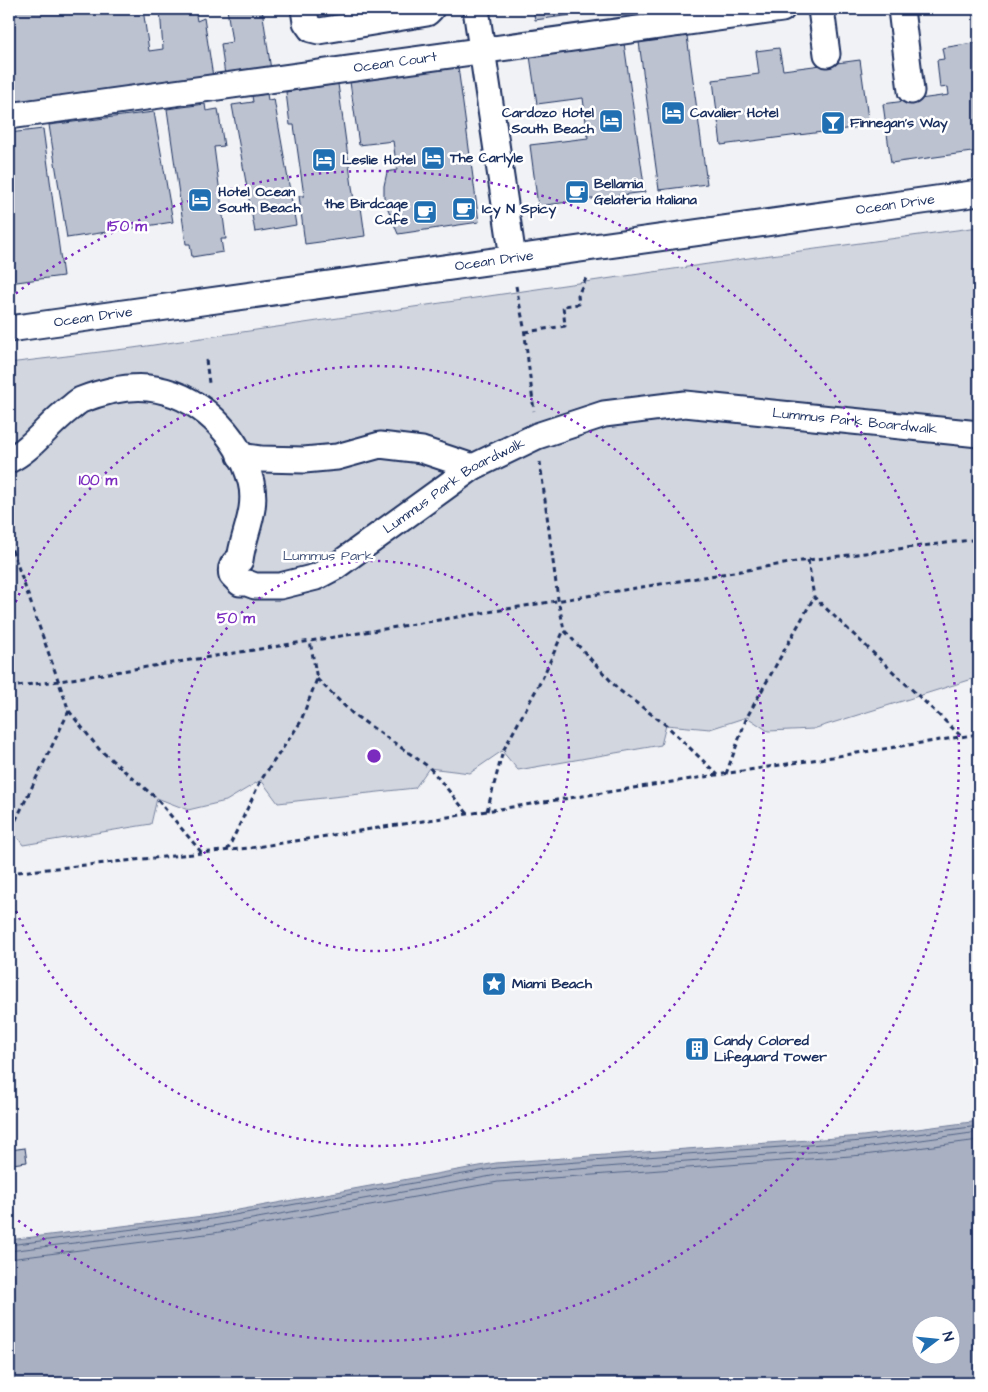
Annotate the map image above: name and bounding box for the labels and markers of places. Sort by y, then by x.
hotel icon: Cavalier Hotel [660,100,686,126]
place label: Cardozo Hotel South Beach [502,103,595,139]
place label: Cavalier Hotel [690,103,779,123]
hotel icon: Cardozo Hotel South Beach [598,108,624,134]
bar icon: Finnegan's Way [820,110,846,136]
place label: Finnegan's Way [850,113,948,134]
hotel icon: The Carlyle [420,145,446,171]
hotel icon: Leslie Hotel [311,147,337,173]
place label: The Carlyle [449,148,524,168]
place label: Leslie Hotel [342,150,416,170]
place label: Bellamia Gelateria Italiana [594,174,698,210]
cafe icon: Bellamia Gelateria Italiana [564,179,590,205]
place label: Hotel Ocean South Beach [217,182,302,218]
hotel icon: Hotel Ocean South Beach [187,187,213,213]
place label: the Birdcage Cafe [323,194,408,230]
cafe icon: Icy N Spicy [451,196,477,222]
cafe icon: the Birdcage Cafe [412,199,438,225]
place label: Icy N Spicy [482,199,556,219]
centre of rings [365,747,383,765]
place icon: Miami Beach [481,971,507,997]
place label: Miami Beach [512,974,593,994]
place label: Candy Colored Lifeguard Tower [714,1031,827,1068]
building icon: Candy Colored Lifeguard Tower [684,1036,710,1062]

